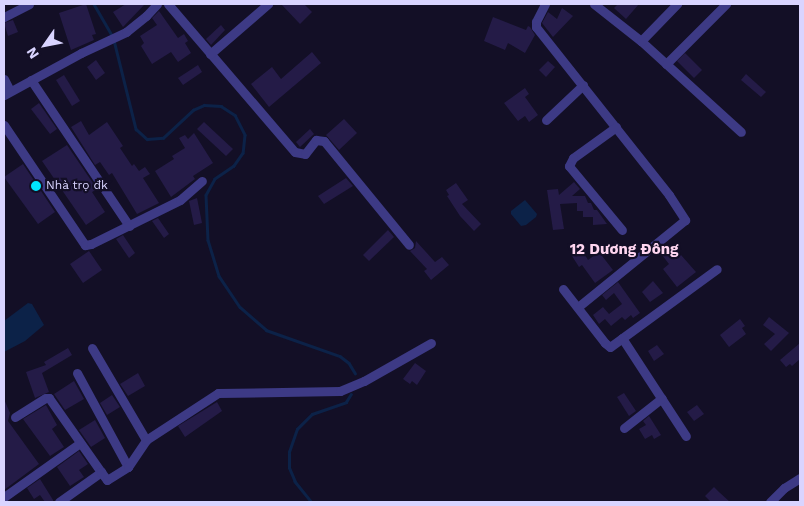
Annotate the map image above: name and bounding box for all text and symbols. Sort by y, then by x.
north arrow [20,20,70,70]
text: N [23,44,42,62]
place label: Nhà trọ đk [46,179,108,193]
marker: Nhà trọ đk [30,180,42,192]
district label: 12 Dương Đông [570,241,678,259]

